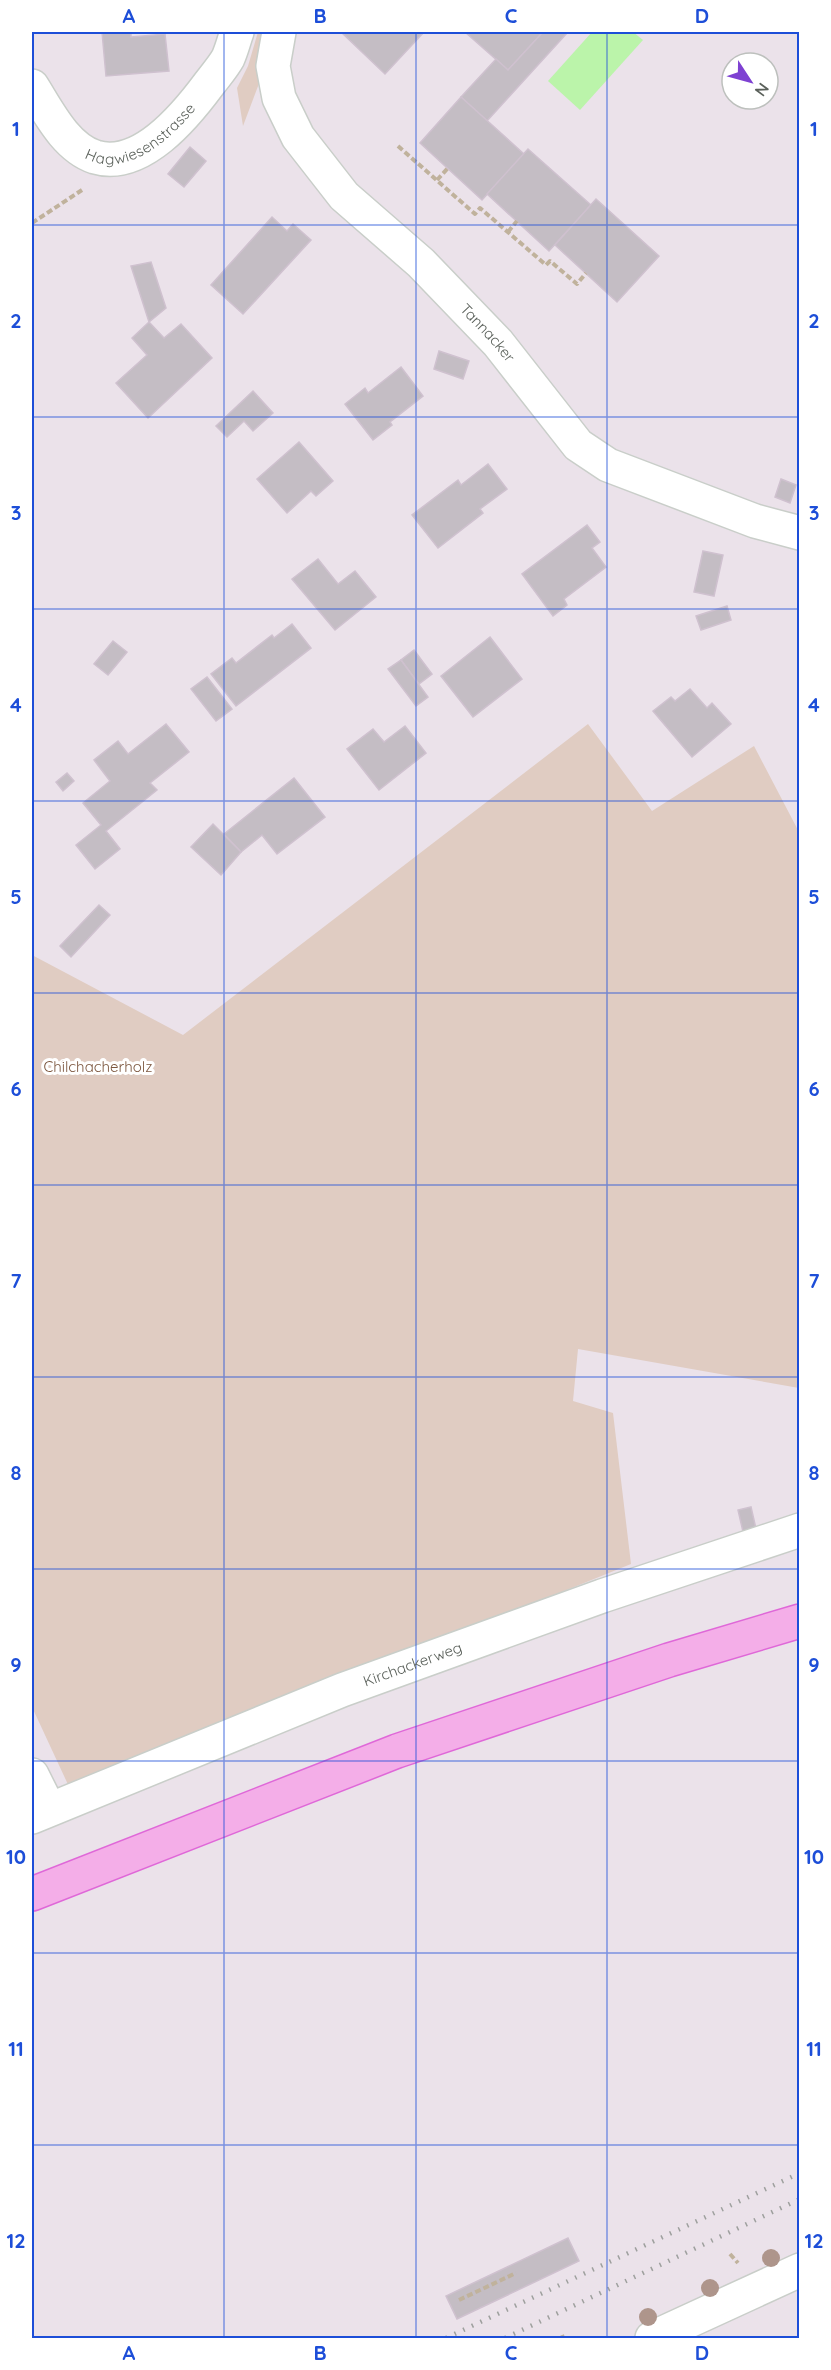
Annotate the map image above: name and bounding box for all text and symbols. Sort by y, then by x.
text: A [123,3,136,28]
text: B [313,3,327,28]
text: C [505,3,518,28]
text: D [695,3,709,28]
north arrow [720,51,780,111]
text: N [751,79,774,100]
street label: Hagwiesenstrasse [82,99,199,168]
text: 1 [12,116,20,141]
text: 1 [810,116,818,141]
street label: Tannacker [456,299,520,366]
text: 2 [10,308,22,333]
text: 2 [808,308,820,333]
text: 3 [11,500,21,525]
text: 3 [809,500,819,525]
text: 4 [10,692,22,717]
text: 4 [808,692,820,717]
text: 5 [10,884,22,909]
text: 5 [808,884,820,909]
park label: Chilchacherholz [44,1057,152,1076]
text: 6 [10,1076,22,1101]
text: 6 [808,1076,820,1101]
text: 7 [11,1268,22,1293]
text: 7 [809,1268,820,1293]
text: 8 [11,1460,22,1485]
text: 8 [809,1460,820,1485]
street label: Kirchackerweg [360,1637,464,1691]
text: 9 [10,1652,22,1677]
text: 9 [808,1652,820,1677]
text: 10 [6,1844,26,1869]
text: 10 [804,1844,824,1869]
text: 11 [8,2036,24,2061]
text: 11 [806,2036,822,2061]
text: 12 [6,2228,26,2253]
text: 12 [804,2228,824,2253]
text: A [123,2340,136,2365]
text: B [313,2340,327,2365]
text: C [505,2340,518,2365]
text: D [695,2340,709,2365]

